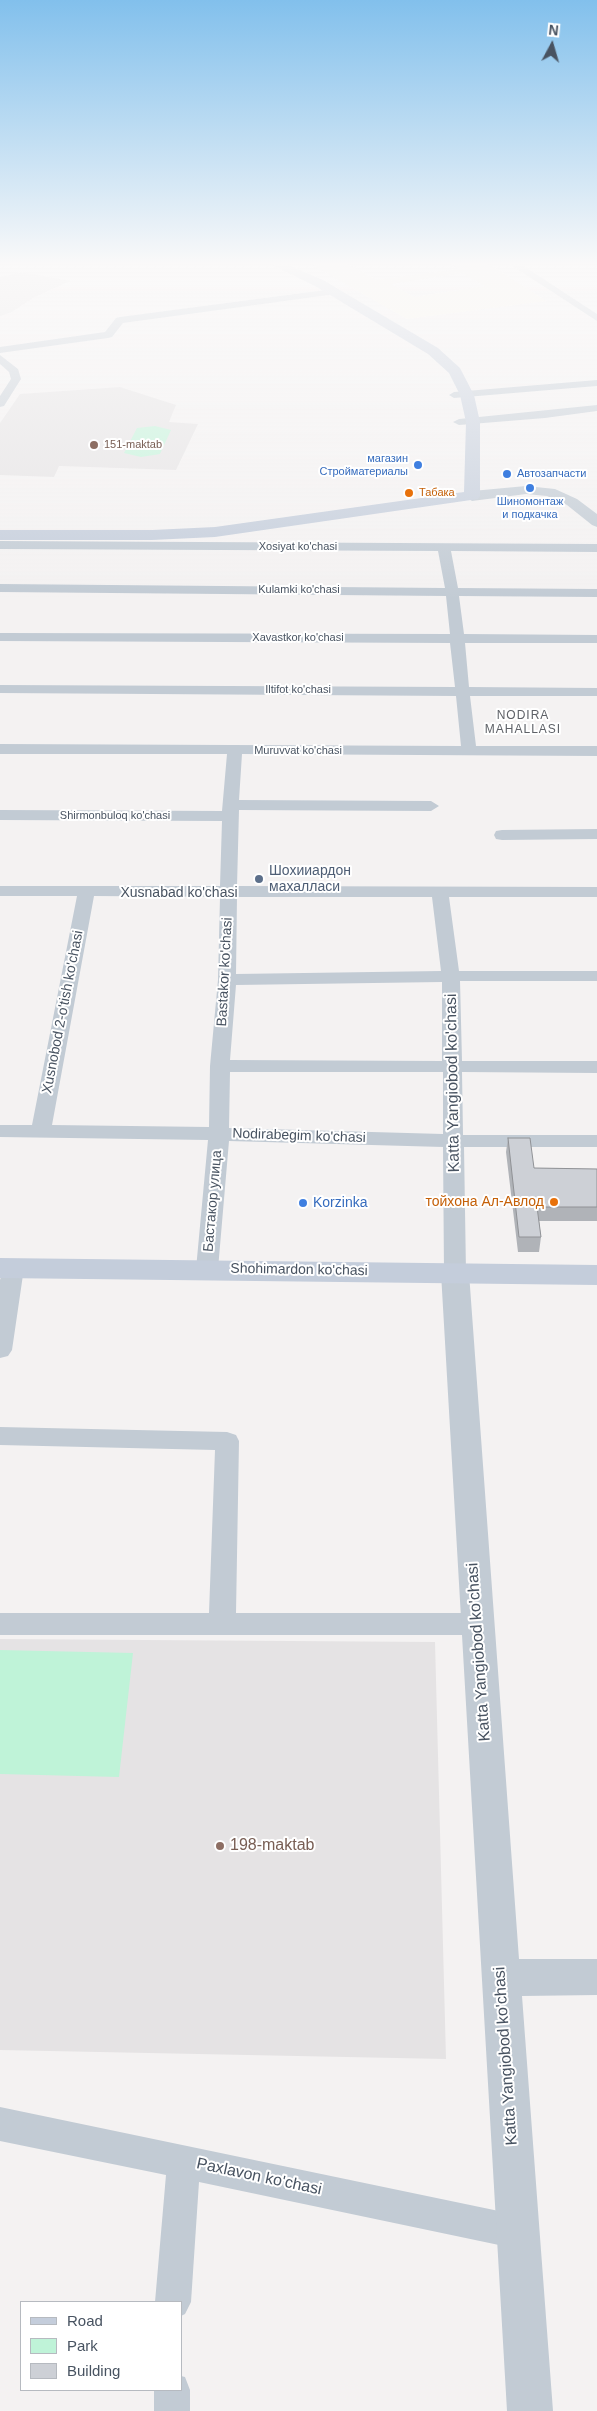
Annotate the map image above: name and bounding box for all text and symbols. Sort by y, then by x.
north arrow [527,20,577,70]
text: N [548,22,559,39]
place label: 151-maktab [104,438,162,452]
marker: 151-maktab [88,439,100,451]
place label: магазин Стройматериалы [319,452,408,478]
marker: магазин Стройматериалы [412,459,424,471]
place label: Автозапчасти [517,467,586,481]
marker: Автозапчасти [501,468,513,480]
marker: Шиномонтаж и подкачка [524,482,536,494]
place label: Табака [419,486,455,500]
marker: Табака [403,487,415,499]
place label: Шиномонтаж и подкачка [497,495,563,521]
street label: Xosiyat ko'chasi [259,540,337,554]
street label: Kulamki ko'chasi [258,583,340,597]
street label: Xavastkor ko'chasi [252,631,344,645]
street label: Iltifot ko'chasi [265,683,331,697]
district label: NODIRA MAHALLASI [484,709,562,737]
street label: Muruvvat ko'chasi [254,744,342,758]
street label: Shirmonbuloq ko'chasi [60,809,170,823]
place label: Шохииардон махалласи [269,863,351,896]
marker: Шохииардон махалласи [253,873,265,885]
street label: Xusnabad ko'chasi [120,885,238,901]
street label: Bastakor ko'chasi [214,917,236,1027]
street label: Xusnobod 2-o'tish ko'chasi [39,929,87,1095]
street label: Katta Yangiobod ko'chasi [442,993,464,1173]
street label: Nodirabegim ko'chasi [232,1125,366,1147]
street label: Бастакор улица [200,1149,226,1253]
place label: тойхона Ал-Авлод [426,1194,544,1210]
place label: Korzinka [313,1195,367,1211]
marker: тойхона Ал-Авлод [548,1196,560,1208]
marker: Korzinka [297,1197,309,1209]
street label: Shohimardon ko'chasi [230,1260,368,1280]
street label: Katta Yangiobod ko'chasi [463,1562,495,1742]
place label: 198-maktab [230,1836,314,1856]
marker: 198-maktab [214,1840,226,1852]
street label: Katta Yangiobod ko'chasi [490,1966,522,2146]
street label: Paxlavon ko'chasi [195,2154,323,2200]
legend [20,2301,182,2391]
text: Road [67,2312,103,2329]
text: Park [67,2337,98,2354]
text: Building [67,2362,120,2379]

